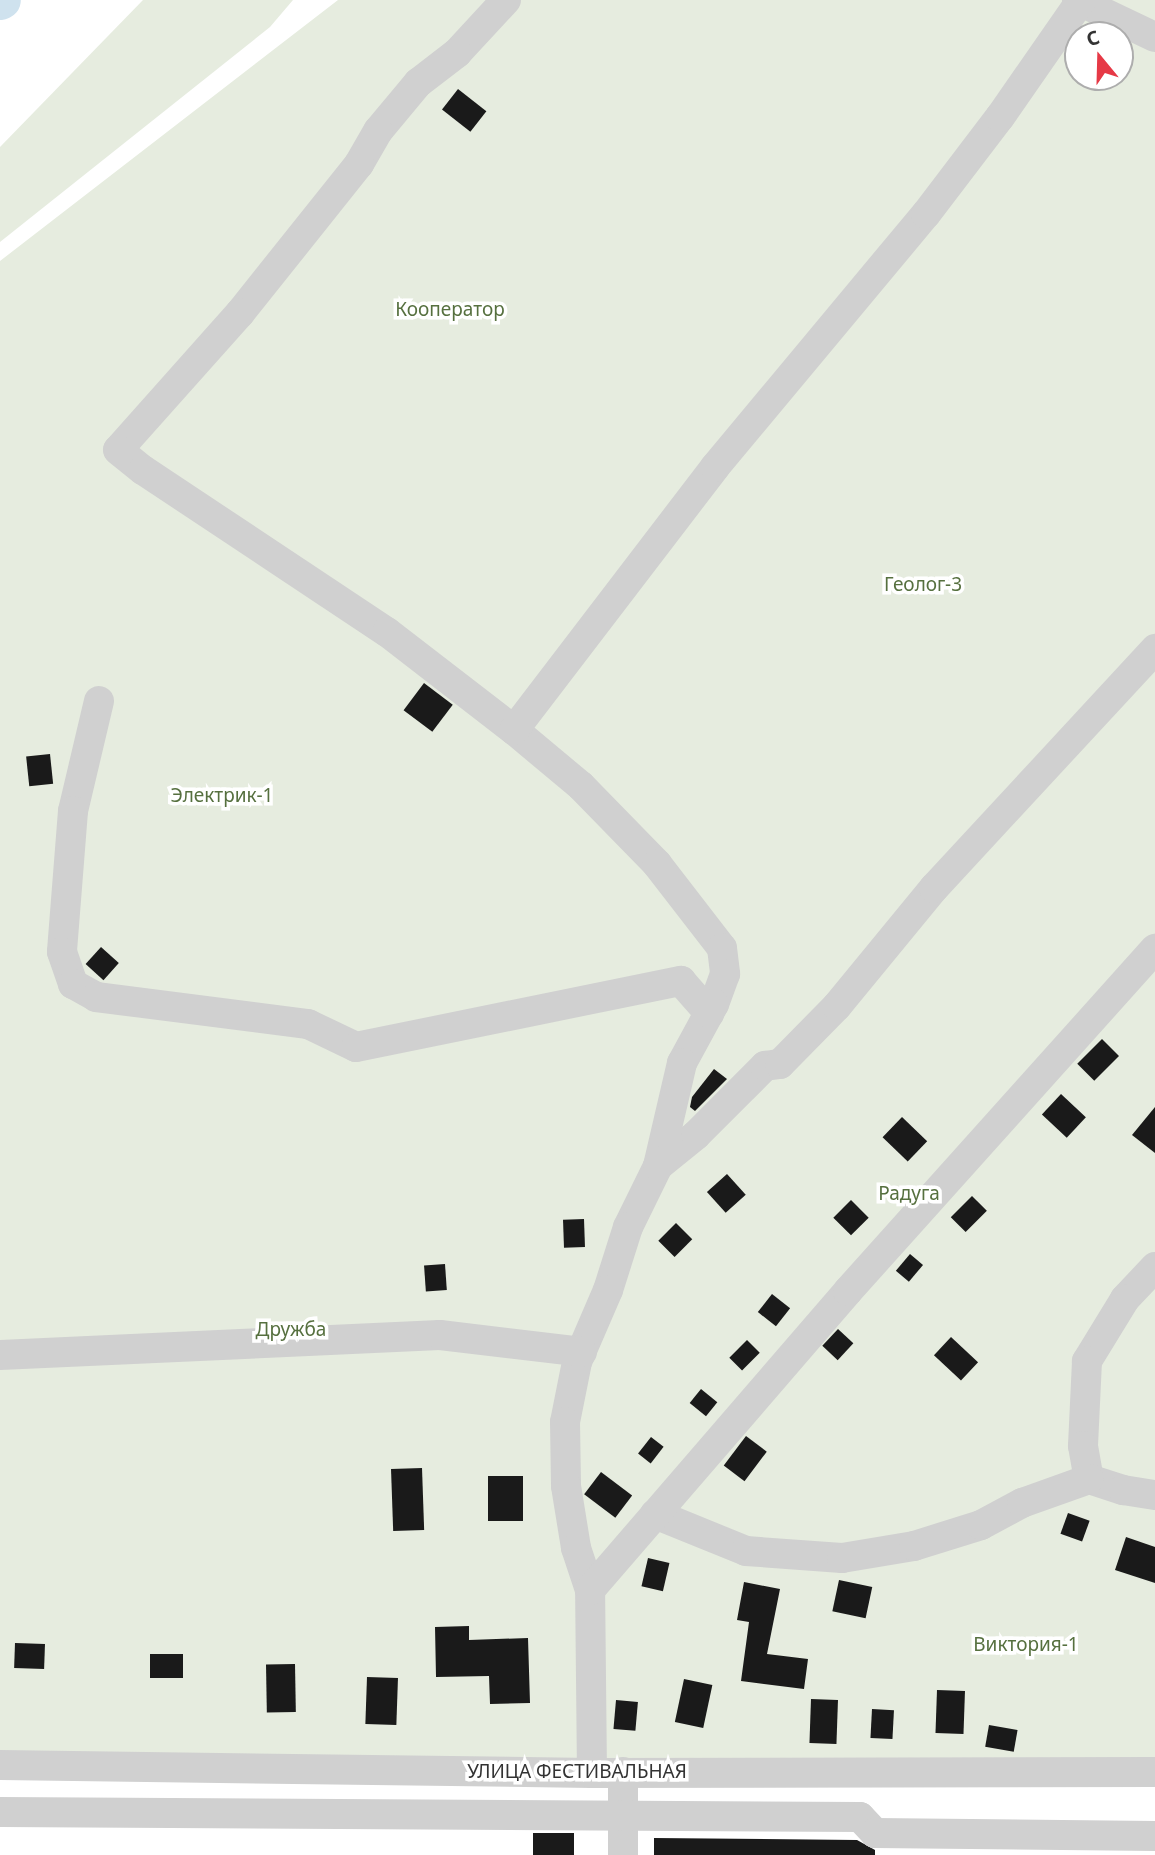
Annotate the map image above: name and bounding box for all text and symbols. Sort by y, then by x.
north arrow [1064,21,1134,91]
text: С [1083,24,1103,52]
park label: Кооператор [395,299,505,321]
park label: Геолог-3 [884,574,962,596]
park label: Электрик-1 [171,785,273,807]
park label: Радуга [878,1183,940,1205]
park label: Дружба [256,1319,326,1341]
park label: Виктория-1 [973,1634,1079,1656]
street label: УЛИЦА ФЕСТИВАЛЬНАЯ [467,1761,687,1783]

